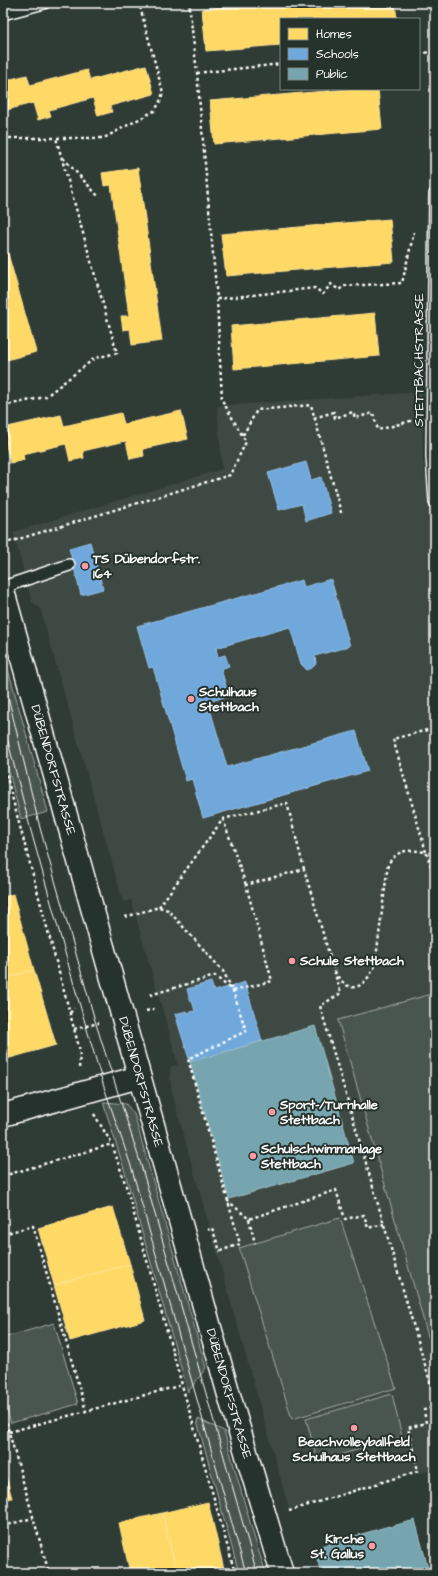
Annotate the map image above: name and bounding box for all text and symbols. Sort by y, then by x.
legend [280,18,420,90]
text: Homes [316,26,352,43]
text: Schools [316,46,359,63]
text: Public [316,66,348,83]
street label: STETTBACHSTRASSE [410,293,428,427]
place label: TS Dübendorfstr. 164 [92,550,200,583]
marker: TS Dübendorfstr. 164 [80,561,90,571]
place label: Schulhaus Stettbach [198,683,259,716]
marker: Schulhaus Stettbach [186,694,196,704]
street label: DÜBENDORFSTRASSE [26,703,80,838]
place label: Schule Stettbach [299,952,404,970]
marker: Schule Stettbach [287,956,297,966]
street label: DÜBENDORFSTRASSE [114,1015,168,1150]
place label: Sport-/Turnhalle Stettbach [279,1096,378,1129]
marker: Sport-/Turnhalle Stettbach [267,1107,277,1117]
place label: Schulschwimmanlage Stettbach [260,1140,382,1173]
marker: Schulschwimmanlage Stettbach [248,1151,258,1161]
street label: DÜBENDORFSTRASSE [202,1327,257,1461]
marker: Beachvolleyballfeld Schulhaus Stettbach [349,1423,359,1433]
place label: Beachvolleyballfeld Schulhaus Stettbach [292,1433,416,1466]
place label: Kirche St. Gallus [310,1530,364,1563]
marker: Kirche St. Gallus [367,1541,377,1551]

